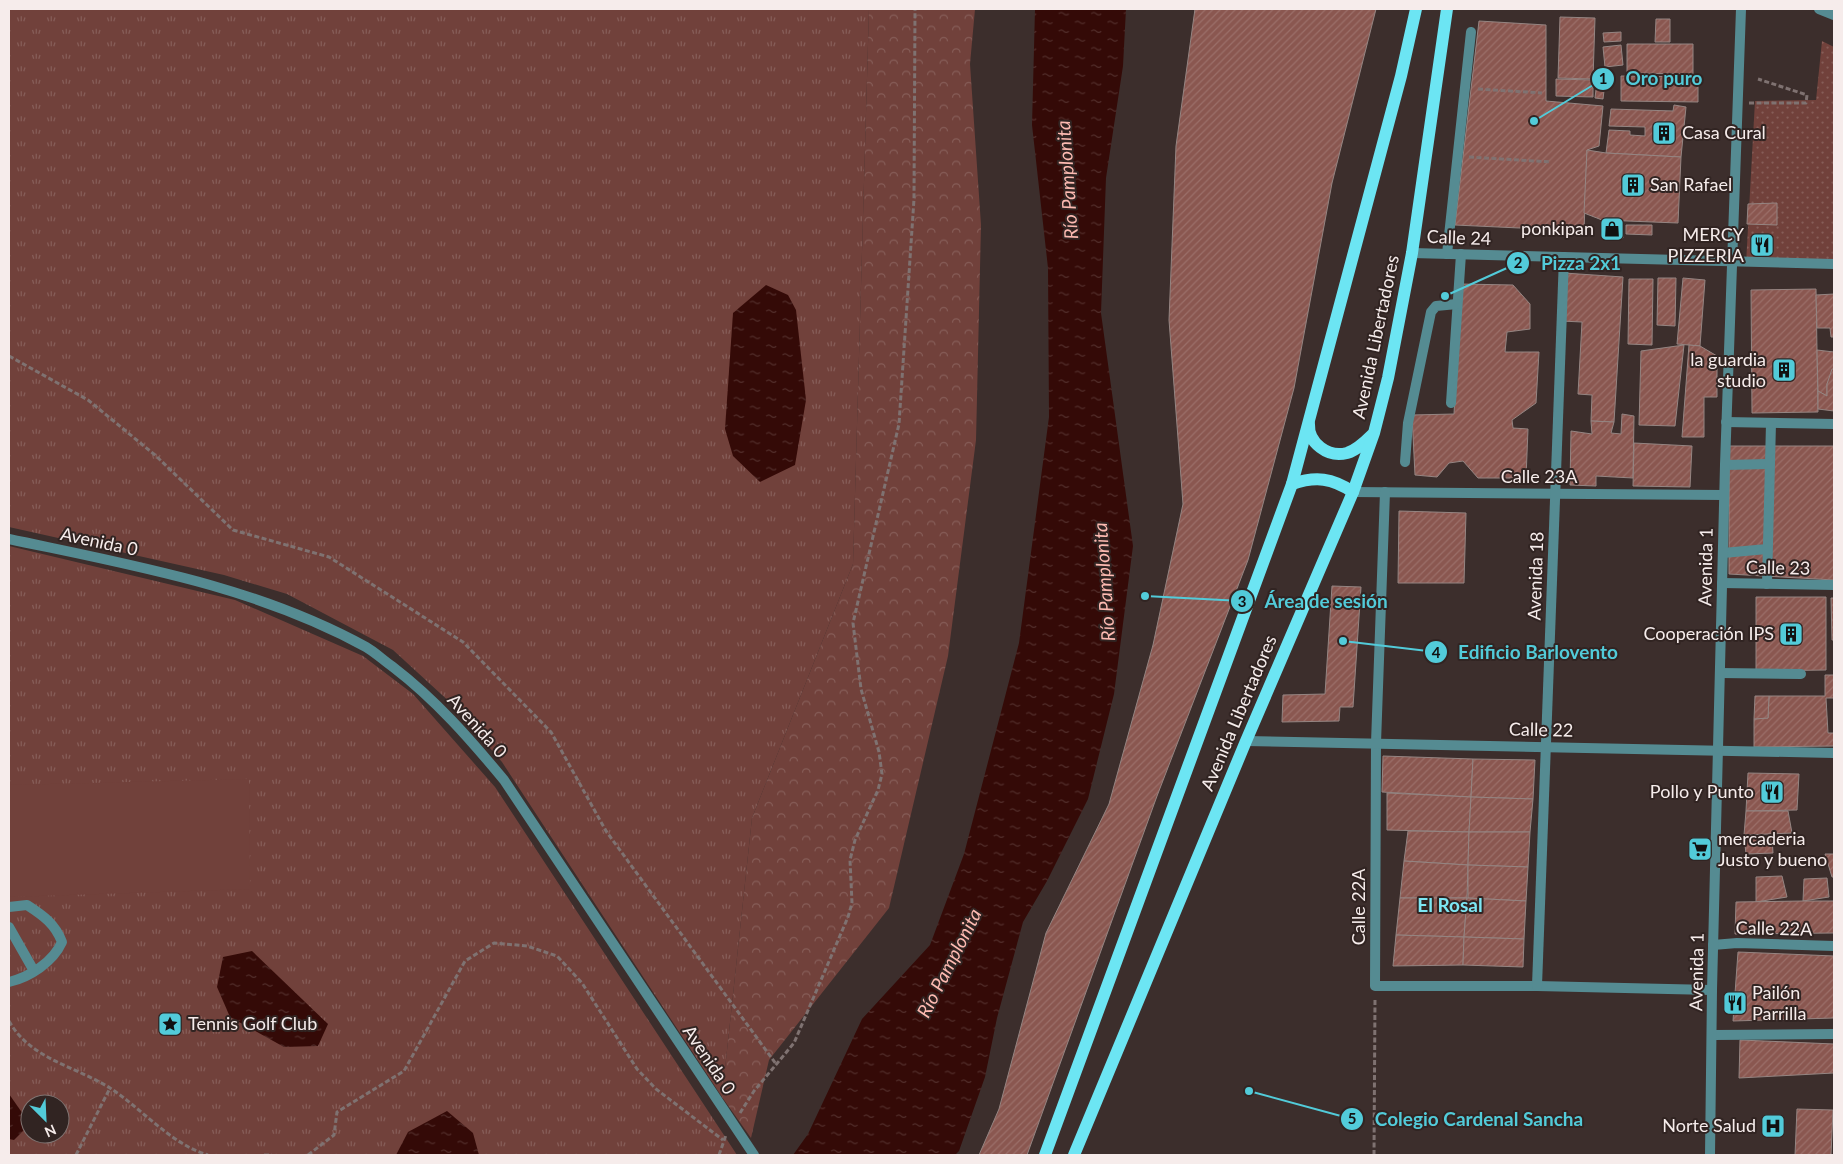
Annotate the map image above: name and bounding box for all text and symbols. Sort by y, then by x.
callout: Oro puro [1590,62,1712,96]
text: Oro puro [1626,66,1702,89]
text: 1 [1599,69,1607,87]
water label: Río Pamplonita [1051,120,1082,240]
building icon: Casa Cural [1651,120,1677,146]
place label: Casa Cural [1682,121,1766,143]
building icon: San Rafael [1620,172,1646,198]
place label: San Rafael [1650,173,1732,195]
shop icon: ponkipan [1599,216,1625,242]
place label: ponkipan [1521,217,1594,239]
place label: MERCY PIZZERIA [1668,223,1745,266]
street label: Calle 24 [1426,225,1492,249]
restaurant icon: MERCY PIZZERIA [1749,232,1775,258]
callout: Pizza 2x1 [1506,246,1631,280]
text: Pizza 2x1 [1541,251,1621,274]
street label: Avenida Libertadores [1347,253,1403,421]
text: 2 [1514,253,1523,271]
place label: la guardia studio [1690,348,1766,391]
building icon: la guardia studio [1771,357,1797,383]
street label: Calle 23A [1501,465,1578,487]
street label: Avenida 0 [59,522,140,560]
water label: Río Pamplonita [1088,522,1119,642]
street label: Avenida 1 [1693,528,1717,606]
street label: Avenida 18 [1522,531,1548,621]
street label: Calle 23 [1746,555,1810,579]
callout: Área de sesión [1230,584,1398,618]
text: Área de sesión [1263,589,1388,612]
text: 3 [1238,592,1246,610]
building icon: Cooperación IPS [1778,621,1804,647]
place label: Cooperación IPS [1643,622,1774,644]
street label: Avenida Libertadores [1195,631,1281,794]
callout: Edificio Barlovento [1423,635,1628,669]
text: Edificio Barlovento [1458,640,1618,663]
text: 4 [1432,643,1441,661]
street label: Avenida 0 [443,689,512,762]
street label: Calle 22 [1509,717,1573,741]
restaurant icon: Pollo y Punto [1759,779,1785,805]
place label: Pollo y Punto [1650,780,1754,802]
place label: mercaderia Justo y bueno [1718,827,1827,870]
supermarket icon: mercaderia Justo y bueno [1687,836,1713,862]
street label: Calle 22A [1347,868,1369,945]
district label: El Rosal [1417,893,1483,916]
water label: Río Pamplonita [911,904,986,1021]
street label: Calle 22A [1736,916,1813,940]
street label: Avenida 1 [1684,933,1708,1011]
place label: Pailón Parrilla [1752,981,1806,1024]
restaurant icon: Pailón Parrilla [1722,990,1748,1016]
place icon: Tennis Golf Club [157,1011,183,1037]
place label: Tennis Golf Club [188,1012,317,1034]
street label: Avenida 0 [679,1021,741,1098]
north arrow [20,1094,70,1144]
callout: Colegio Cardenal Sancha [1340,1102,1593,1136]
text: Colegio Cardenal Sancha [1375,1107,1583,1130]
text: 5 [1348,1109,1356,1127]
hospital icon: Norte Salud [1760,1113,1786,1139]
place label: Norte Salud [1662,1114,1756,1136]
text: N [42,1121,59,1141]

